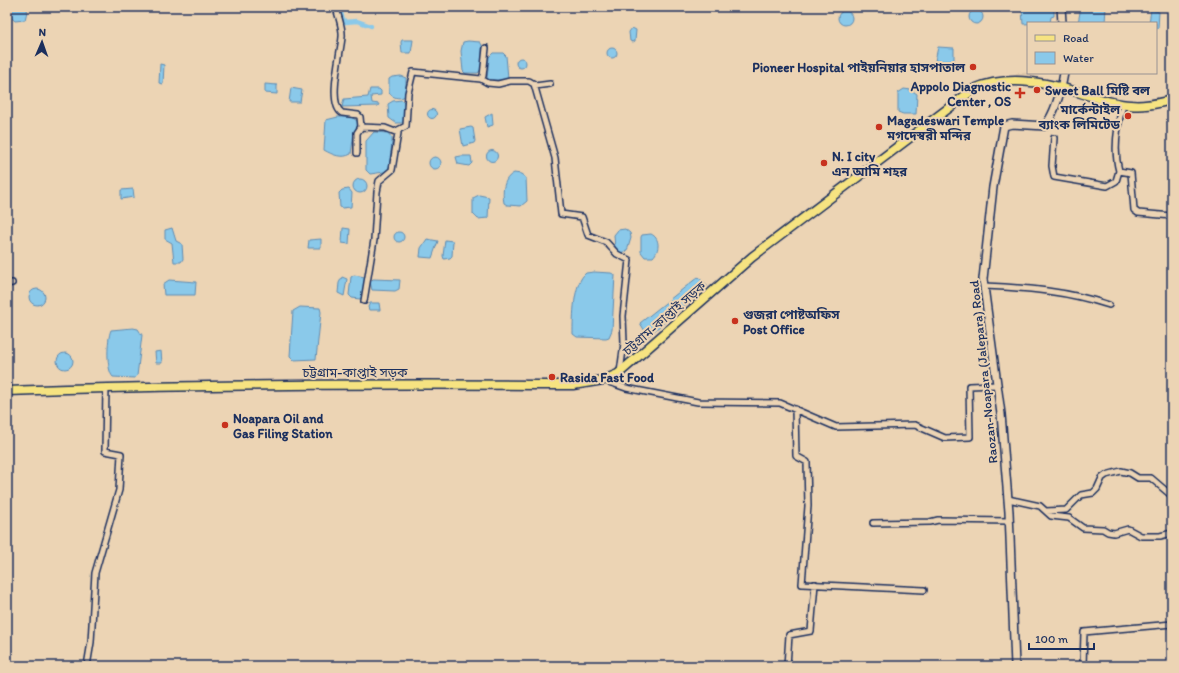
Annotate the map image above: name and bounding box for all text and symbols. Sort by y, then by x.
north arrow [22,22,62,62]
legend [1027,22,1157,74]
text: N [38,26,46,39]
text: Road [1063,31,1089,45]
text: Water [1063,51,1094,65]
place label: Pioneer Hospital পাইয়নিয়ার হাসপাতাল [752,60,965,76]
marker: Pioneer Hospital পাইয়নিয়ার হাসপাতাল [968,62,978,72]
place label: Appolo Diagnostic Center , OS [910,79,1012,109]
place label: Sweet Ball মিষ্টি বল [1045,83,1150,98]
marker: Sweet Ball মিষ্টি বল [1032,85,1042,95]
marker: Appolo Diagnostic Center , OS [1014,87,1026,99]
place label: মার্কেন্টাইল ব্যাংক লিমিটেড [1037,102,1121,132]
marker: মার্কেন্টাইল ব্যাংক লিমিটেড [1123,111,1133,121]
place label: Magadeswari Temple মগদেস্বরী মন্দির [886,113,1004,143]
marker: Magadeswari Temple মগদেস্বরী মন্দির [874,122,884,132]
place label: N. I city এন আমি শহর [832,149,907,179]
marker: N. I city এন আমি শহর [819,158,829,168]
street label: চট্টগ্রাম-কাপ্তাই সড়ক [619,278,709,359]
street label: Raozan-Noapara (Jalepara) Road [966,280,1001,464]
place label: গুজরা পোষ্টঅফিস Post Office [743,307,840,337]
marker: গুজরা পোষ্টঅফিস Post Office [730,316,740,326]
street label: চট্টগ্রাম-কাপ্তাই সড়ক [301,365,408,380]
place label: Rasida Fast Food [560,370,655,385]
marker: Rasida Fast Food [547,372,557,382]
place label: Noapara Oil and Gas Filing Station [233,411,333,442]
marker: Noapara Oil and Gas Filing Station [220,420,230,430]
scale bar [1029,625,1094,651]
text: 100 m [1035,632,1068,646]

